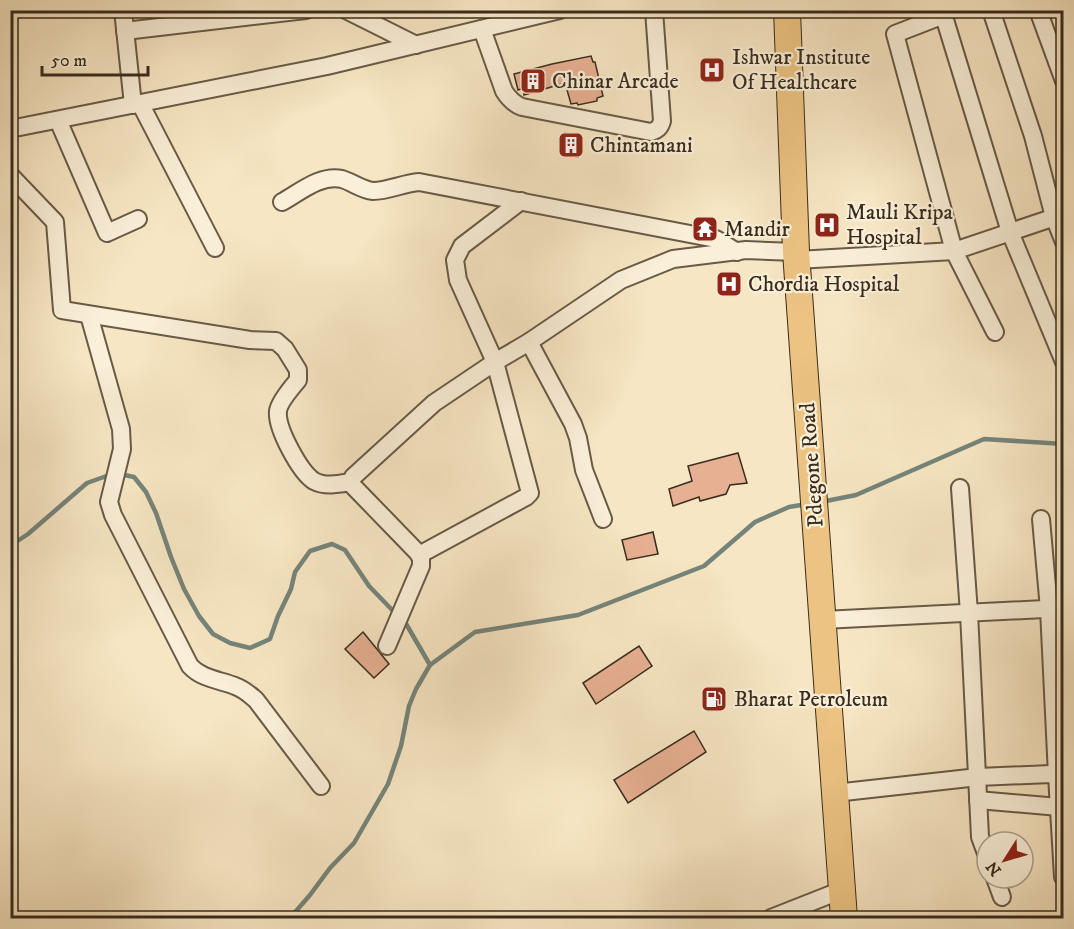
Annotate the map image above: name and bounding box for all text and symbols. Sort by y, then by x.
scale bar [42,39,148,77]
place label: Ishwar Institute Of Healthcare [732,44,870,96]
text: 50 m [51,50,87,72]
hospital icon: Ishwar Institute Of Healthcare [697,55,727,85]
building icon: Chinar Arcade [518,66,548,96]
place label: Chinar Arcade [552,68,679,95]
building icon: Chintamani [556,130,586,160]
place label: Chintamani [590,132,693,159]
place label: Mauli Kripa Hospital [846,199,953,251]
hospital icon: Mauli Kripa Hospital [812,210,842,240]
temple icon: Mandir [690,214,720,244]
place label: Mandir [724,216,791,243]
hospital icon: Chordia Hospital [714,269,744,299]
place label: Chordia Hospital [748,271,900,298]
street label: Pdegone Road [794,402,830,528]
fuel station icon: Bharat Petroleum [699,684,729,714]
place label: Bharat Petroleum [734,686,888,713]
north arrow [975,830,1035,890]
text: N [982,857,1006,880]

